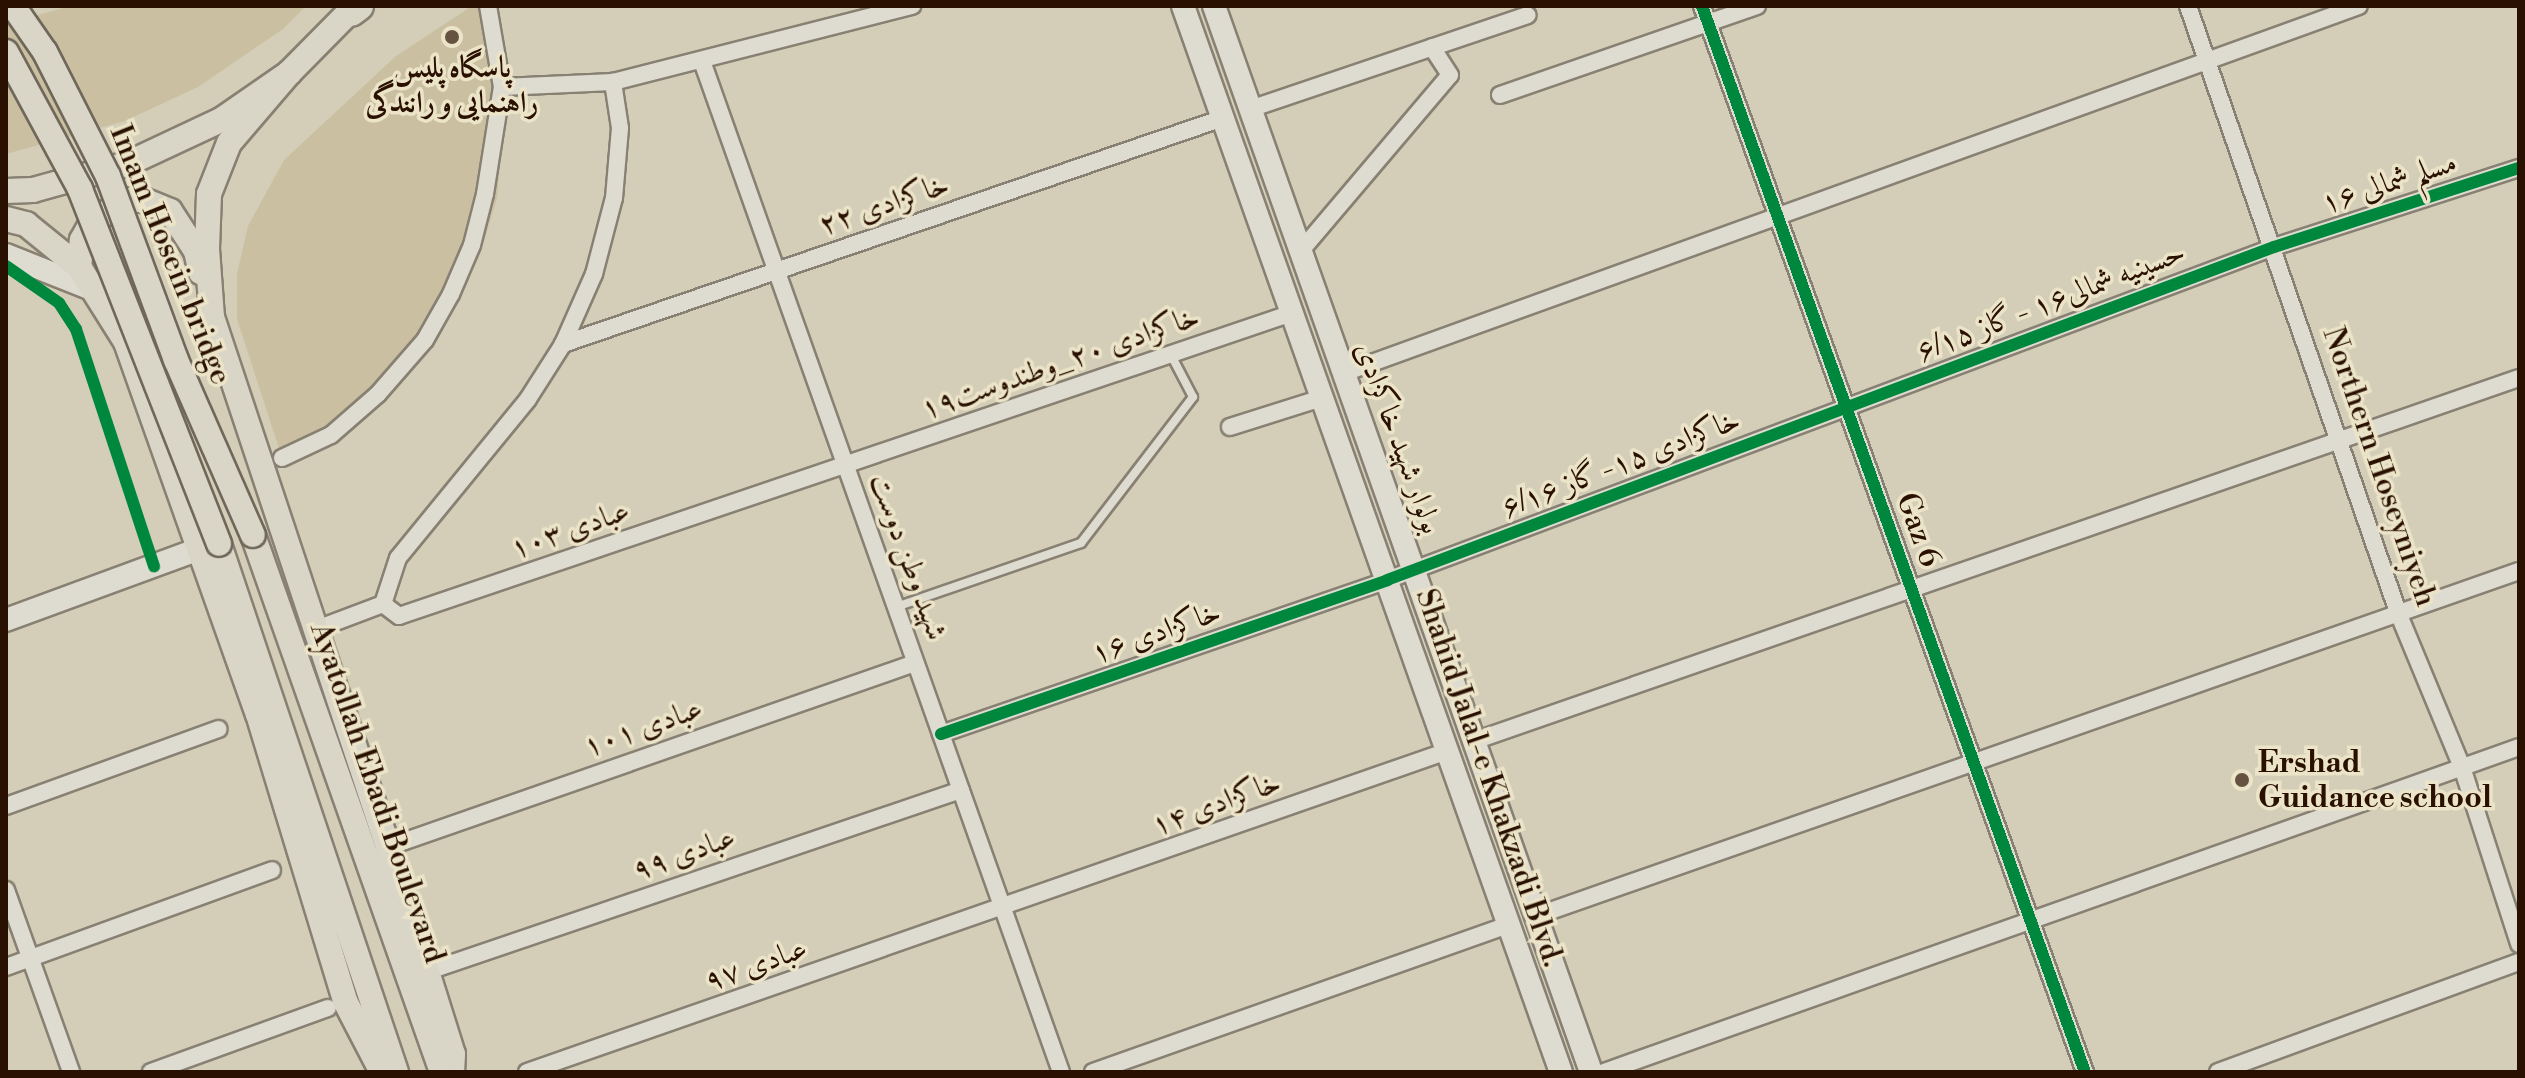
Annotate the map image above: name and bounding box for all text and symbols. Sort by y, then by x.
marker: پاسگاه پلیس راهنمایی و رانندگی [443,28,461,46]
place label: پاسگاه پلیس راهنمایی و رانندگی [365,50,539,120]
street label: Imam Hosein bridge [102,120,238,390]
street label: مسلم شمالی ۱۶ [2317,144,2461,222]
street label: خاکزادی ۲۲ [815,166,953,244]
street label: حسینیه شمالی۱۶ - گاز ۶/۱۵ [1912,234,2190,370]
street label: خاکزادی ۲۰_وطندوست۱۹ [916,298,1204,428]
street label: Northern Hoseyniyeh [2314,323,2444,611]
street label: بولوار شهید خاکزادی [1347,337,1449,539]
street label: خاکزادی ۱۵- گاز ۶/۱۶ [1497,402,1745,526]
street label: شهید وطن دوست [861,469,955,645]
street label: Gaz 6 [1888,488,1948,572]
street label: عبادی ۱۰۳ [506,493,634,567]
street label: Shahid Jalal-e Khakzadi Blvd. [1407,584,1571,972]
street label: خاکزادی ۱۶ [1087,594,1225,672]
street label: Ayatollah Ebadi Boulevard [302,618,452,968]
street label: عبادی ۱۰۱ [579,691,707,765]
place label: Ershad Guidance school [2258,745,2492,816]
street label: خاکزادی ۱۴ [1147,764,1285,844]
marker: Ershad Guidance school [2233,771,2251,789]
street label: عبادی ۹۹ [628,820,740,888]
street label: عبادی ۹۷ [700,931,812,999]

